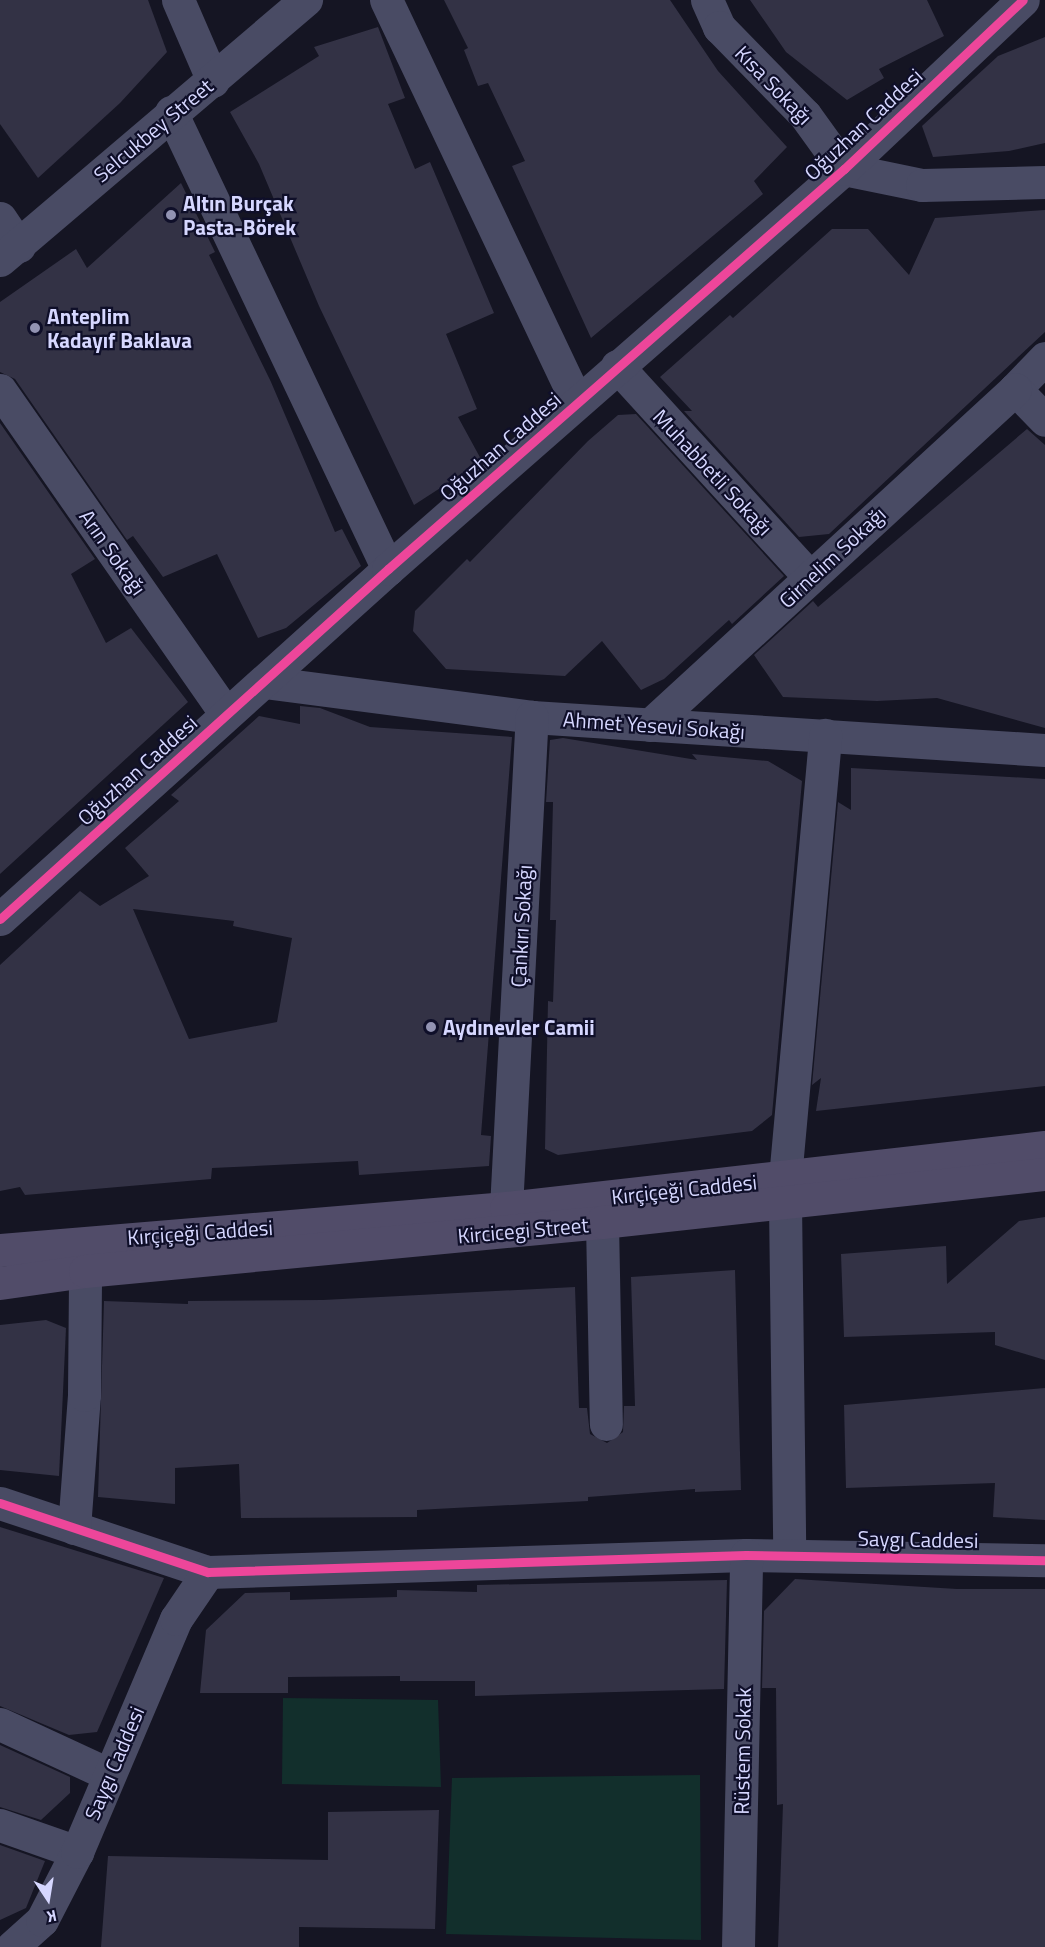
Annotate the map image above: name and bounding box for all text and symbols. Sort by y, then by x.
street label: Kısa Sokağı [730,40,818,130]
street label: Oğuzhan Caddesi [799,63,927,185]
street label: Selcukbey Street [88,73,218,187]
place label: Altın Burçak Pasta-Börek [183,190,296,240]
marker: Altın Burçak Pasta-Börek [164,208,178,222]
place label: Anteplim Kadayıf Baklava [47,303,192,353]
marker: Anteplim Kadayıf Baklava [28,321,42,335]
street label: Oğuzhan Caddesi [434,387,566,505]
street label: Muhabbetli Sokağı [648,404,778,540]
street label: Girnelim Sokağı [773,501,891,613]
street label: Arın Sokağı [74,504,152,600]
street label: Ahmet Yesevi Sokağı [562,706,746,744]
street label: Oğuzhan Caddesi [72,710,202,830]
street label: Çankırı Sokağı [505,864,537,988]
place label: Aydınevler Camii [443,1014,595,1040]
marker: Aydınevler Camii [424,1020,438,1034]
street label: Kırçiçeği Caddesi [610,1169,758,1209]
street label: Kircicegi Street [457,1212,589,1248]
street label: Kırçiçeği Caddesi [126,1214,274,1250]
street label: Saygı Caddesi [857,1525,979,1553]
street label: Rüstem Sokak [728,1687,756,1815]
street label: Saygı Caddesi [79,1702,149,1824]
north arrow [18,1869,78,1929]
text: K [45,1904,59,1929]

